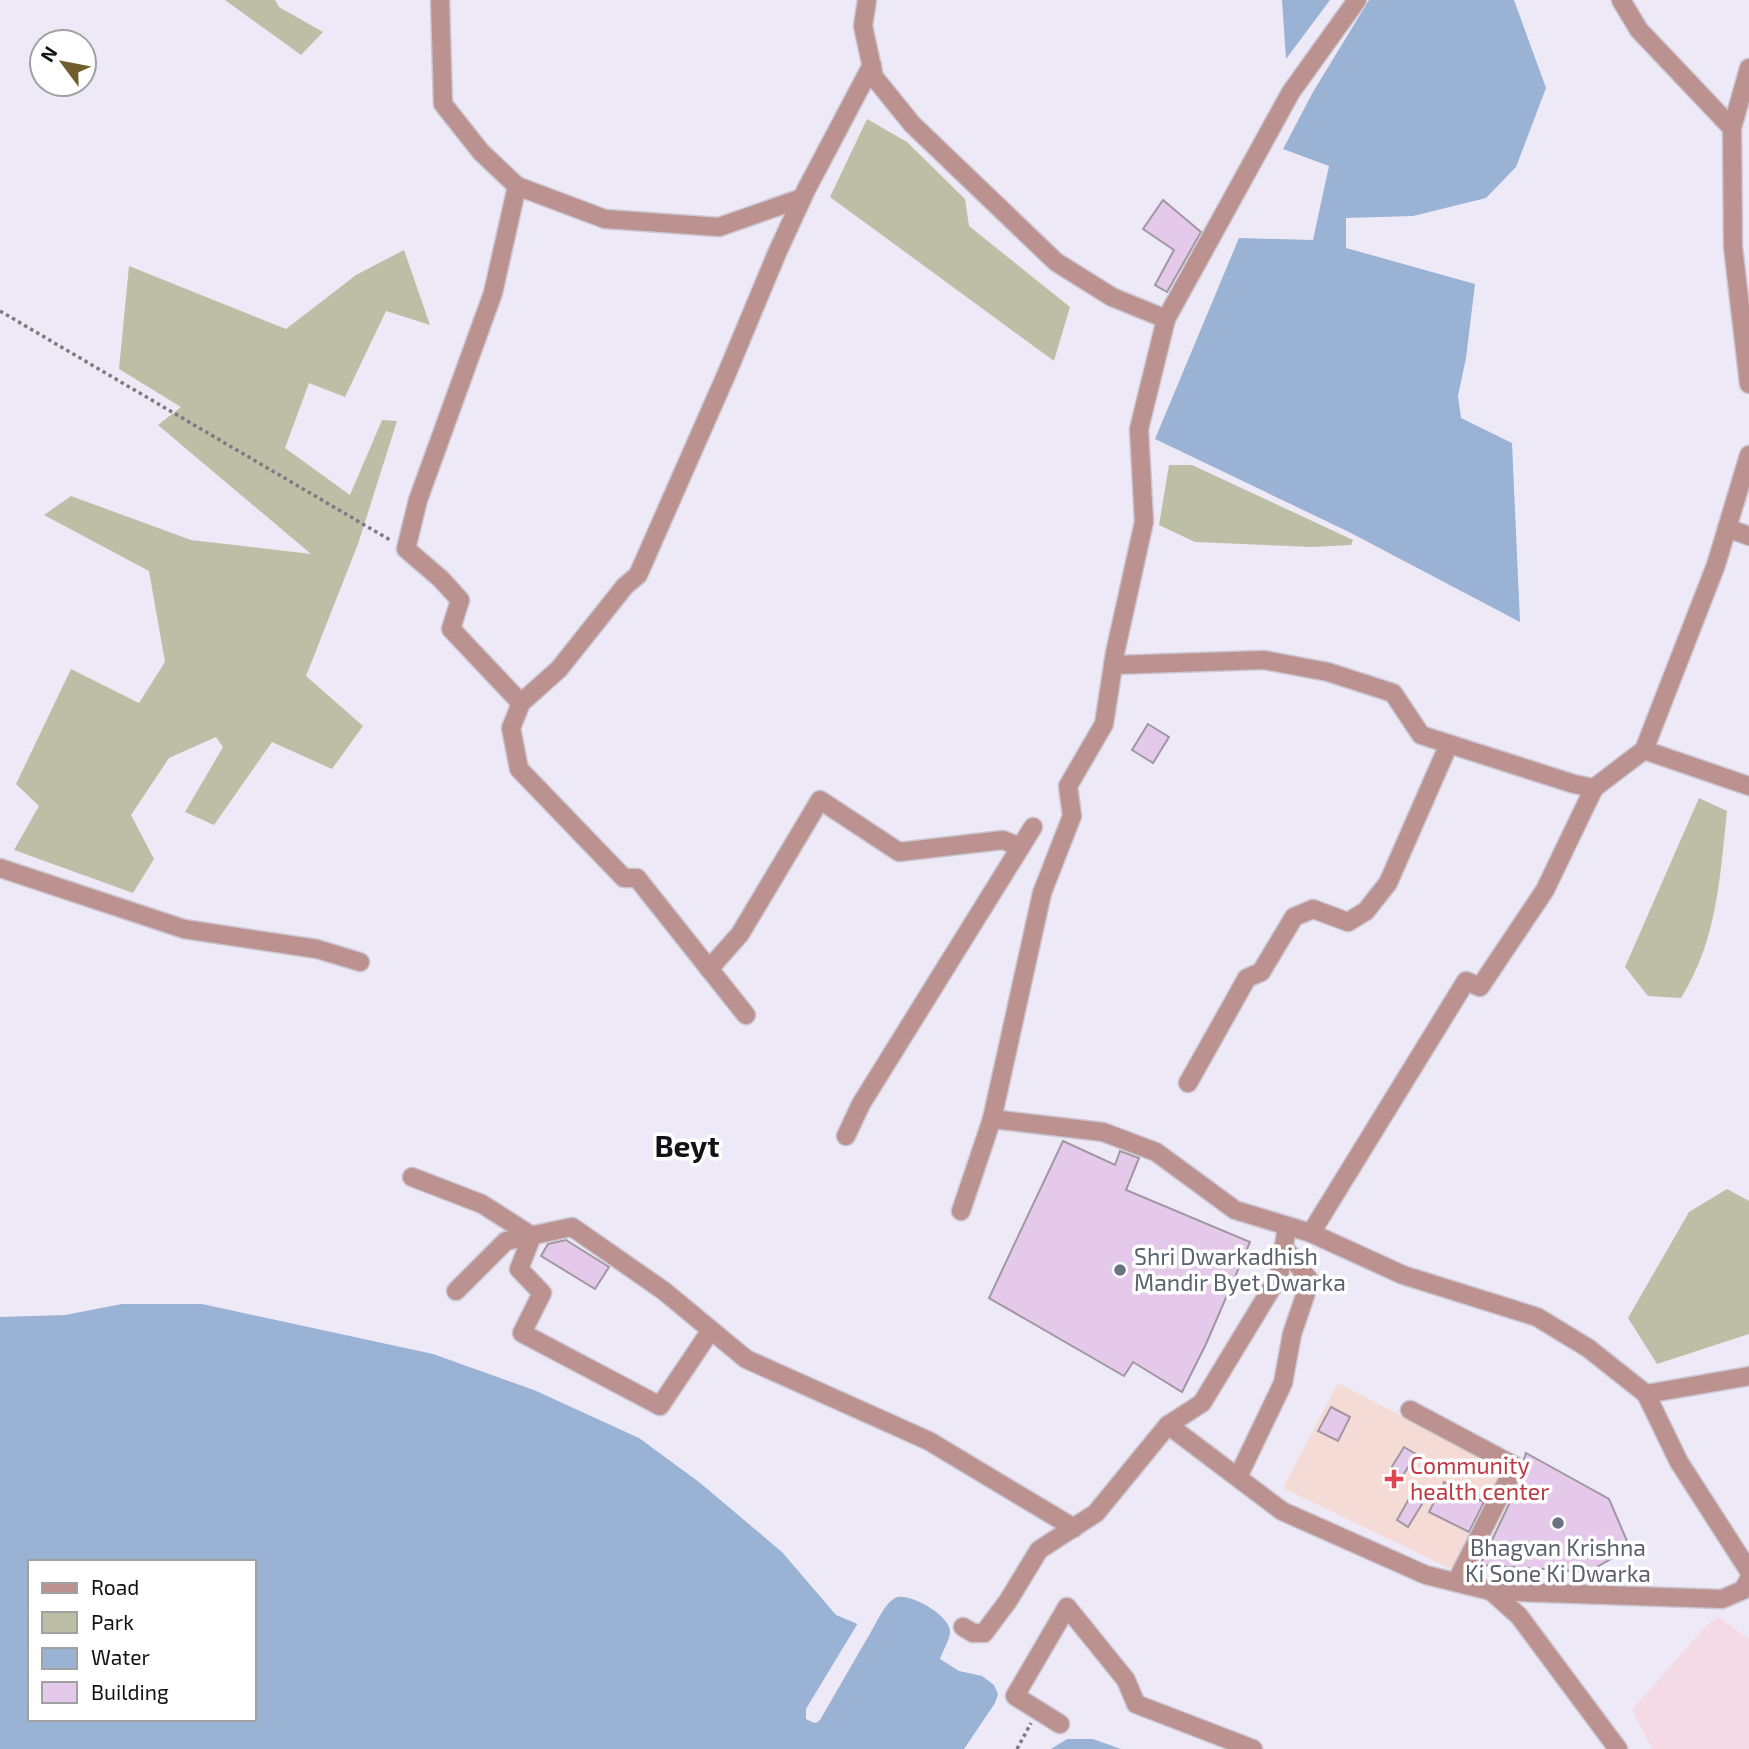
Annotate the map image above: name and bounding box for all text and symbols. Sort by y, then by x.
north arrow [28,28,98,98]
text: N [35,42,62,66]
district label: Beyt [654,1127,720,1164]
place label: Shri Dwarkadhish Mandir Byet Dwarka [1134,1242,1346,1296]
marker: Shri Dwarkadhish Mandir Byet Dwarka [1112,1262,1128,1278]
place label: Community health center [1410,1451,1549,1505]
marker: Community health center [1384,1469,1404,1489]
marker: Bhagvan Krishna Ki Sone Ki Dwarka [1550,1515,1566,1531]
place label: Bhagvan Krishna Ki Sone Ki Dwarka [1465,1533,1651,1587]
legend [28,1560,256,1721]
text: Road [91,1574,139,1599]
text: Park [91,1609,134,1634]
text: Water [91,1644,150,1669]
text: Building [91,1679,169,1704]

